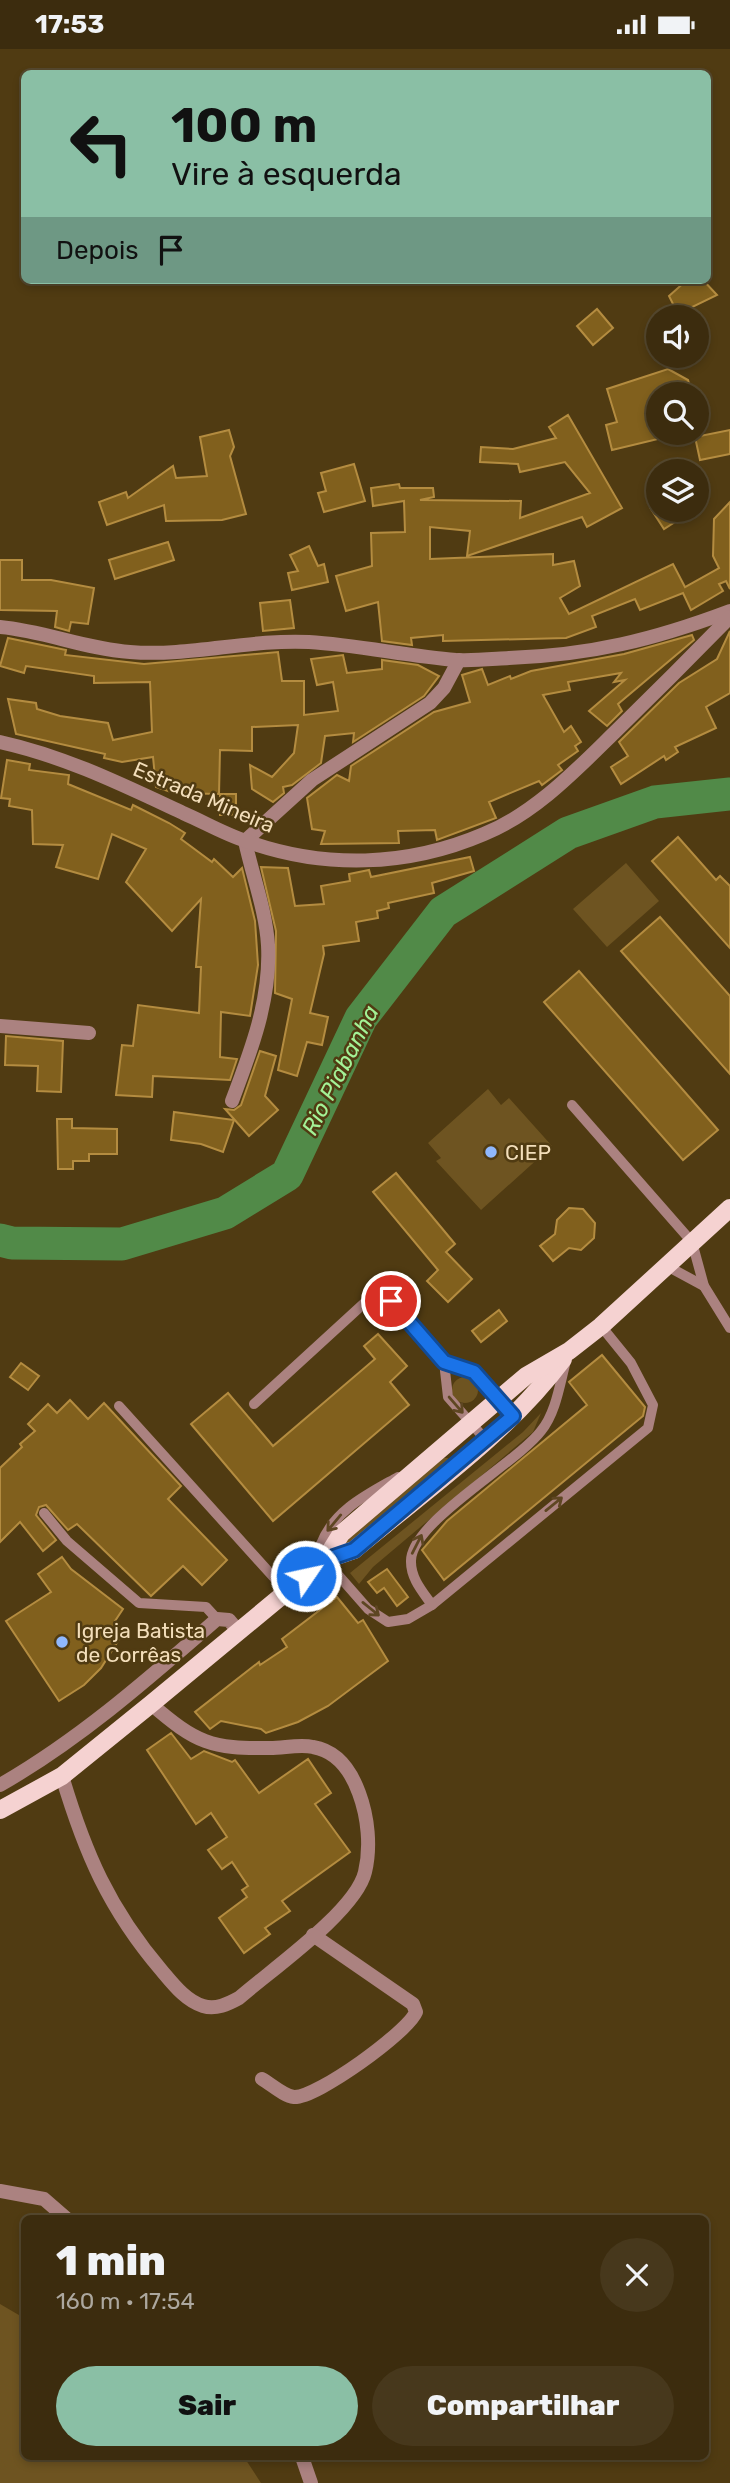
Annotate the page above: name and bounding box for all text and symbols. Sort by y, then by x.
text: 17:53 [35,9,104,40]
text: 100 m [171,96,317,154]
icon: left [56,98,147,189]
text: Vire à esquerda [171,155,402,193]
icon: arrive [152,231,190,269]
text: Depois [56,235,138,266]
map controls [646,305,709,522]
button: sound [646,305,709,368]
button: search [646,382,709,445]
button: layers [646,459,709,522]
street label: Estrada Mineira [130,756,278,838]
water label: Rio Piabanha [295,1000,385,1140]
place label: CIEP [505,1140,551,1165]
marker: CIEP [483,1144,499,1160]
pin [361,1271,421,1331]
icon: arrive [372,1282,410,1320]
one-way arrow [448,1396,464,1414]
one-way arrow [545,1497,563,1512]
one-way arrow [326,1514,341,1532]
one-way arrow [411,1534,425,1555]
position arrow [269,1539,343,1613]
one-way arrow [362,1601,380,1617]
place label: Igreja Batista de Corrêas [76,1618,205,1667]
marker: Igreja Batista de Corrêas [54,1634,70,1650]
text: 1 min [56,2236,166,2286]
button: close [600,2238,674,2312]
text: 160 m · 17:54 [56,2287,195,2315]
button: Sair [56,2366,358,2446]
button: Compartilhar [372,2366,674,2446]

